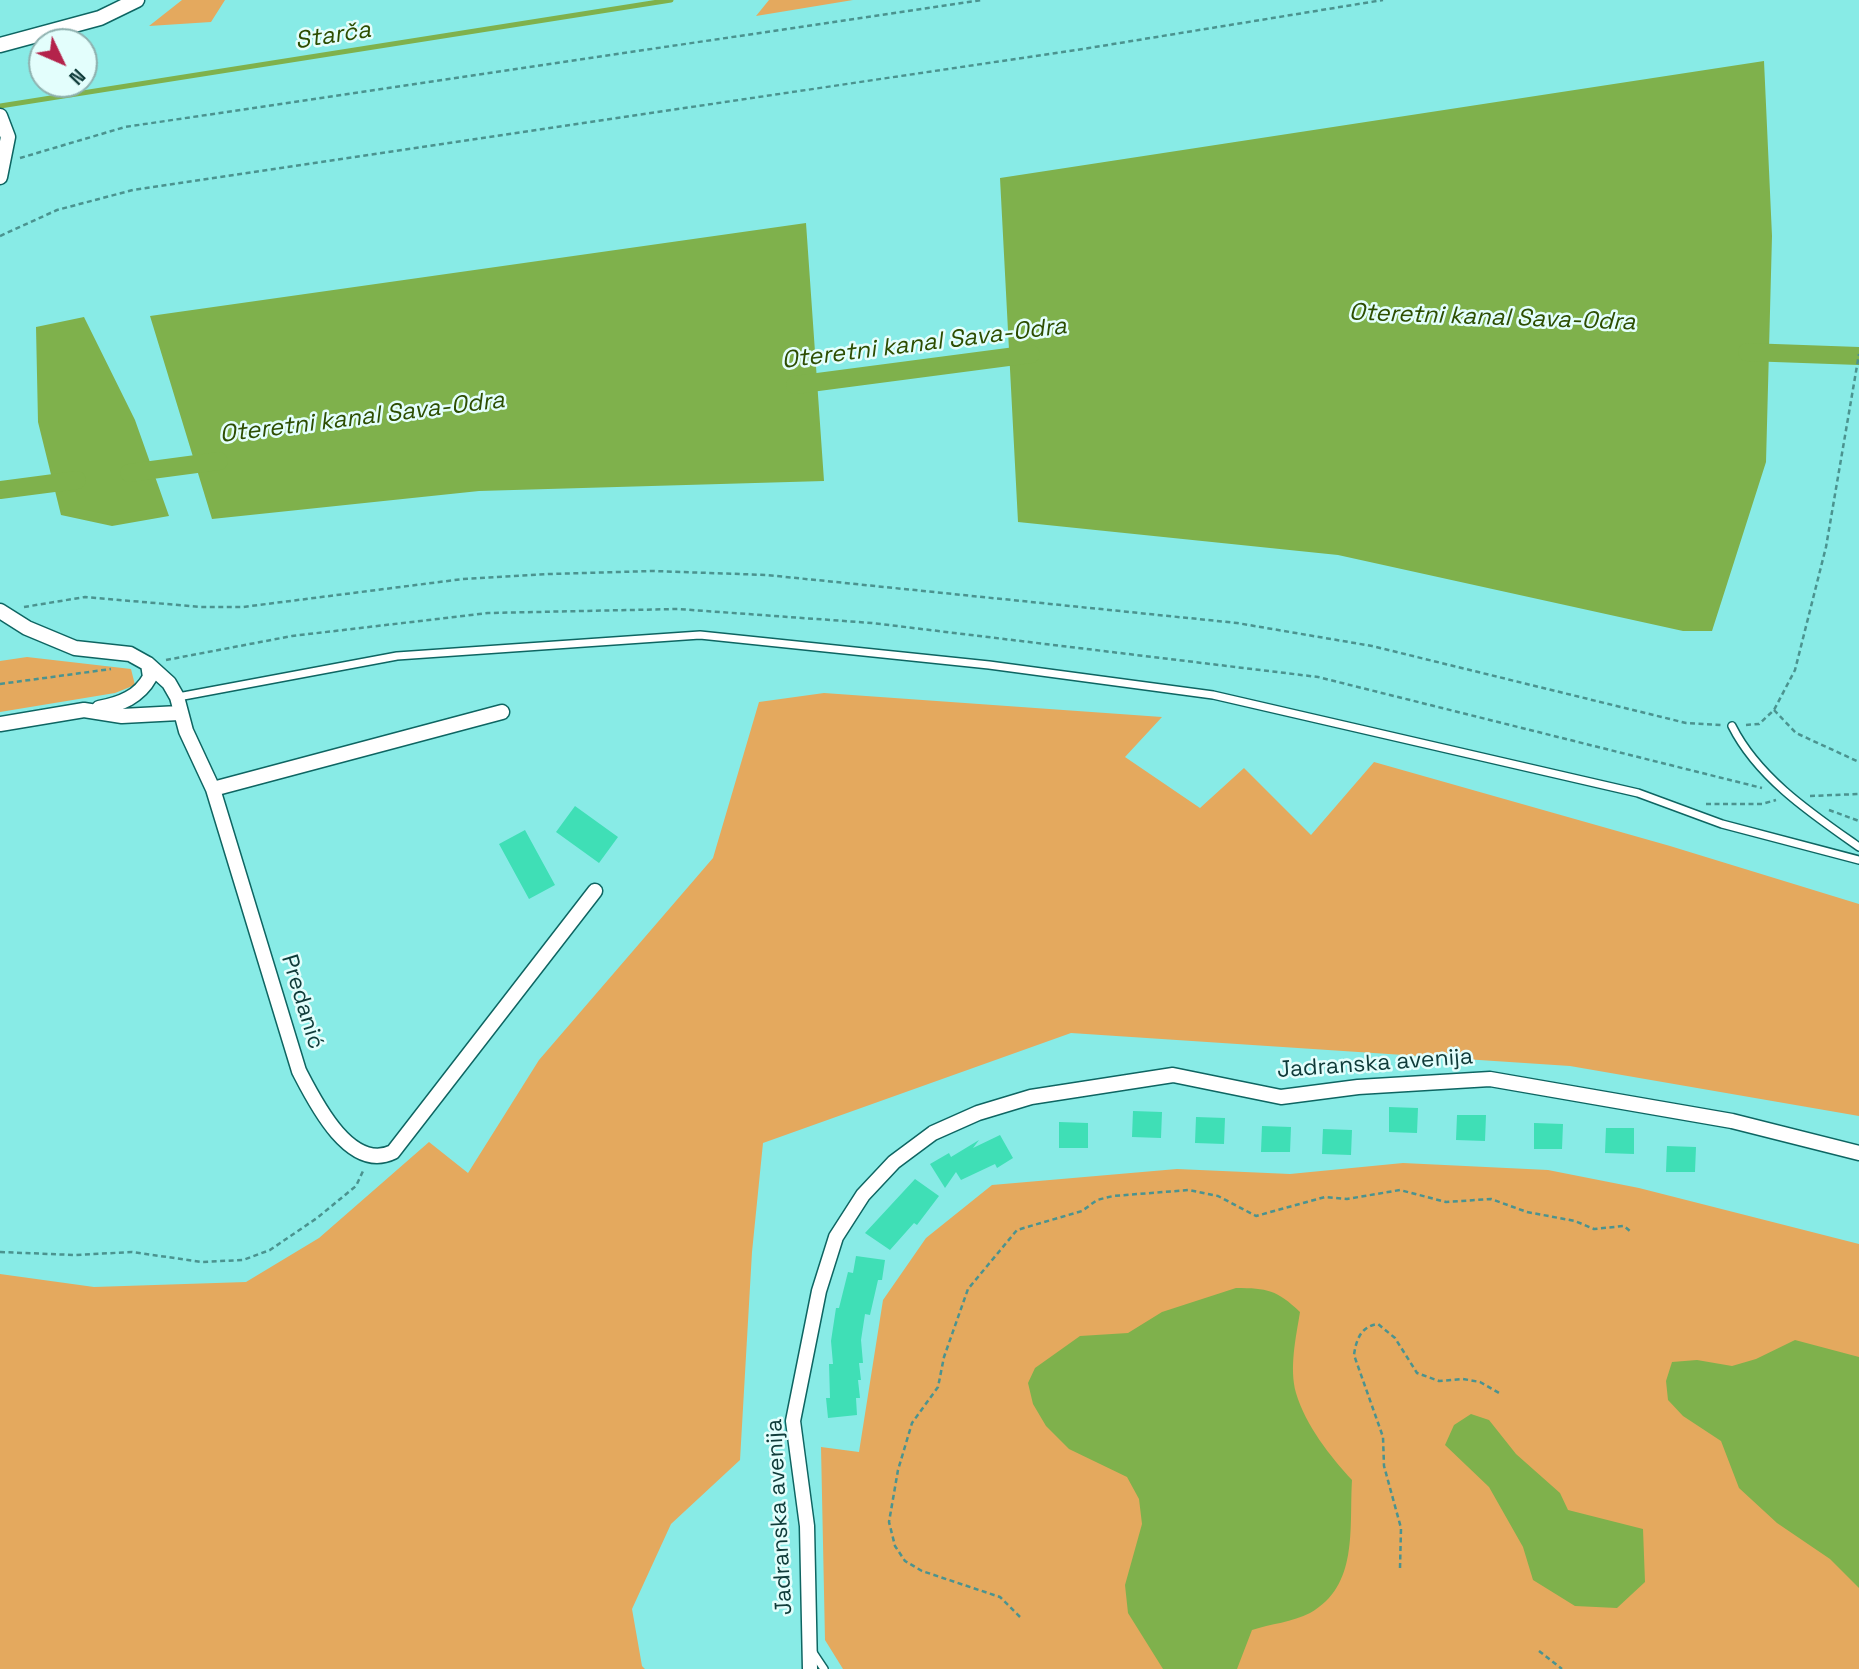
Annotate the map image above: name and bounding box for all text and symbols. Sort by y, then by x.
water label: Starča [293,16,373,56]
north arrow [28,28,98,98]
text: N [64,63,90,90]
water label: Oteretni kanal Sava-Odra [1348,299,1636,337]
water label: Oteretni kanal Sava-Odra [780,312,1068,376]
water label: Oteretni kanal Sava-Odra [218,386,506,450]
street label: Predanić [275,951,329,1053]
street label: Jadranska avenija [1276,1043,1474,1085]
street label: Jadranska avenija [761,1418,799,1616]

